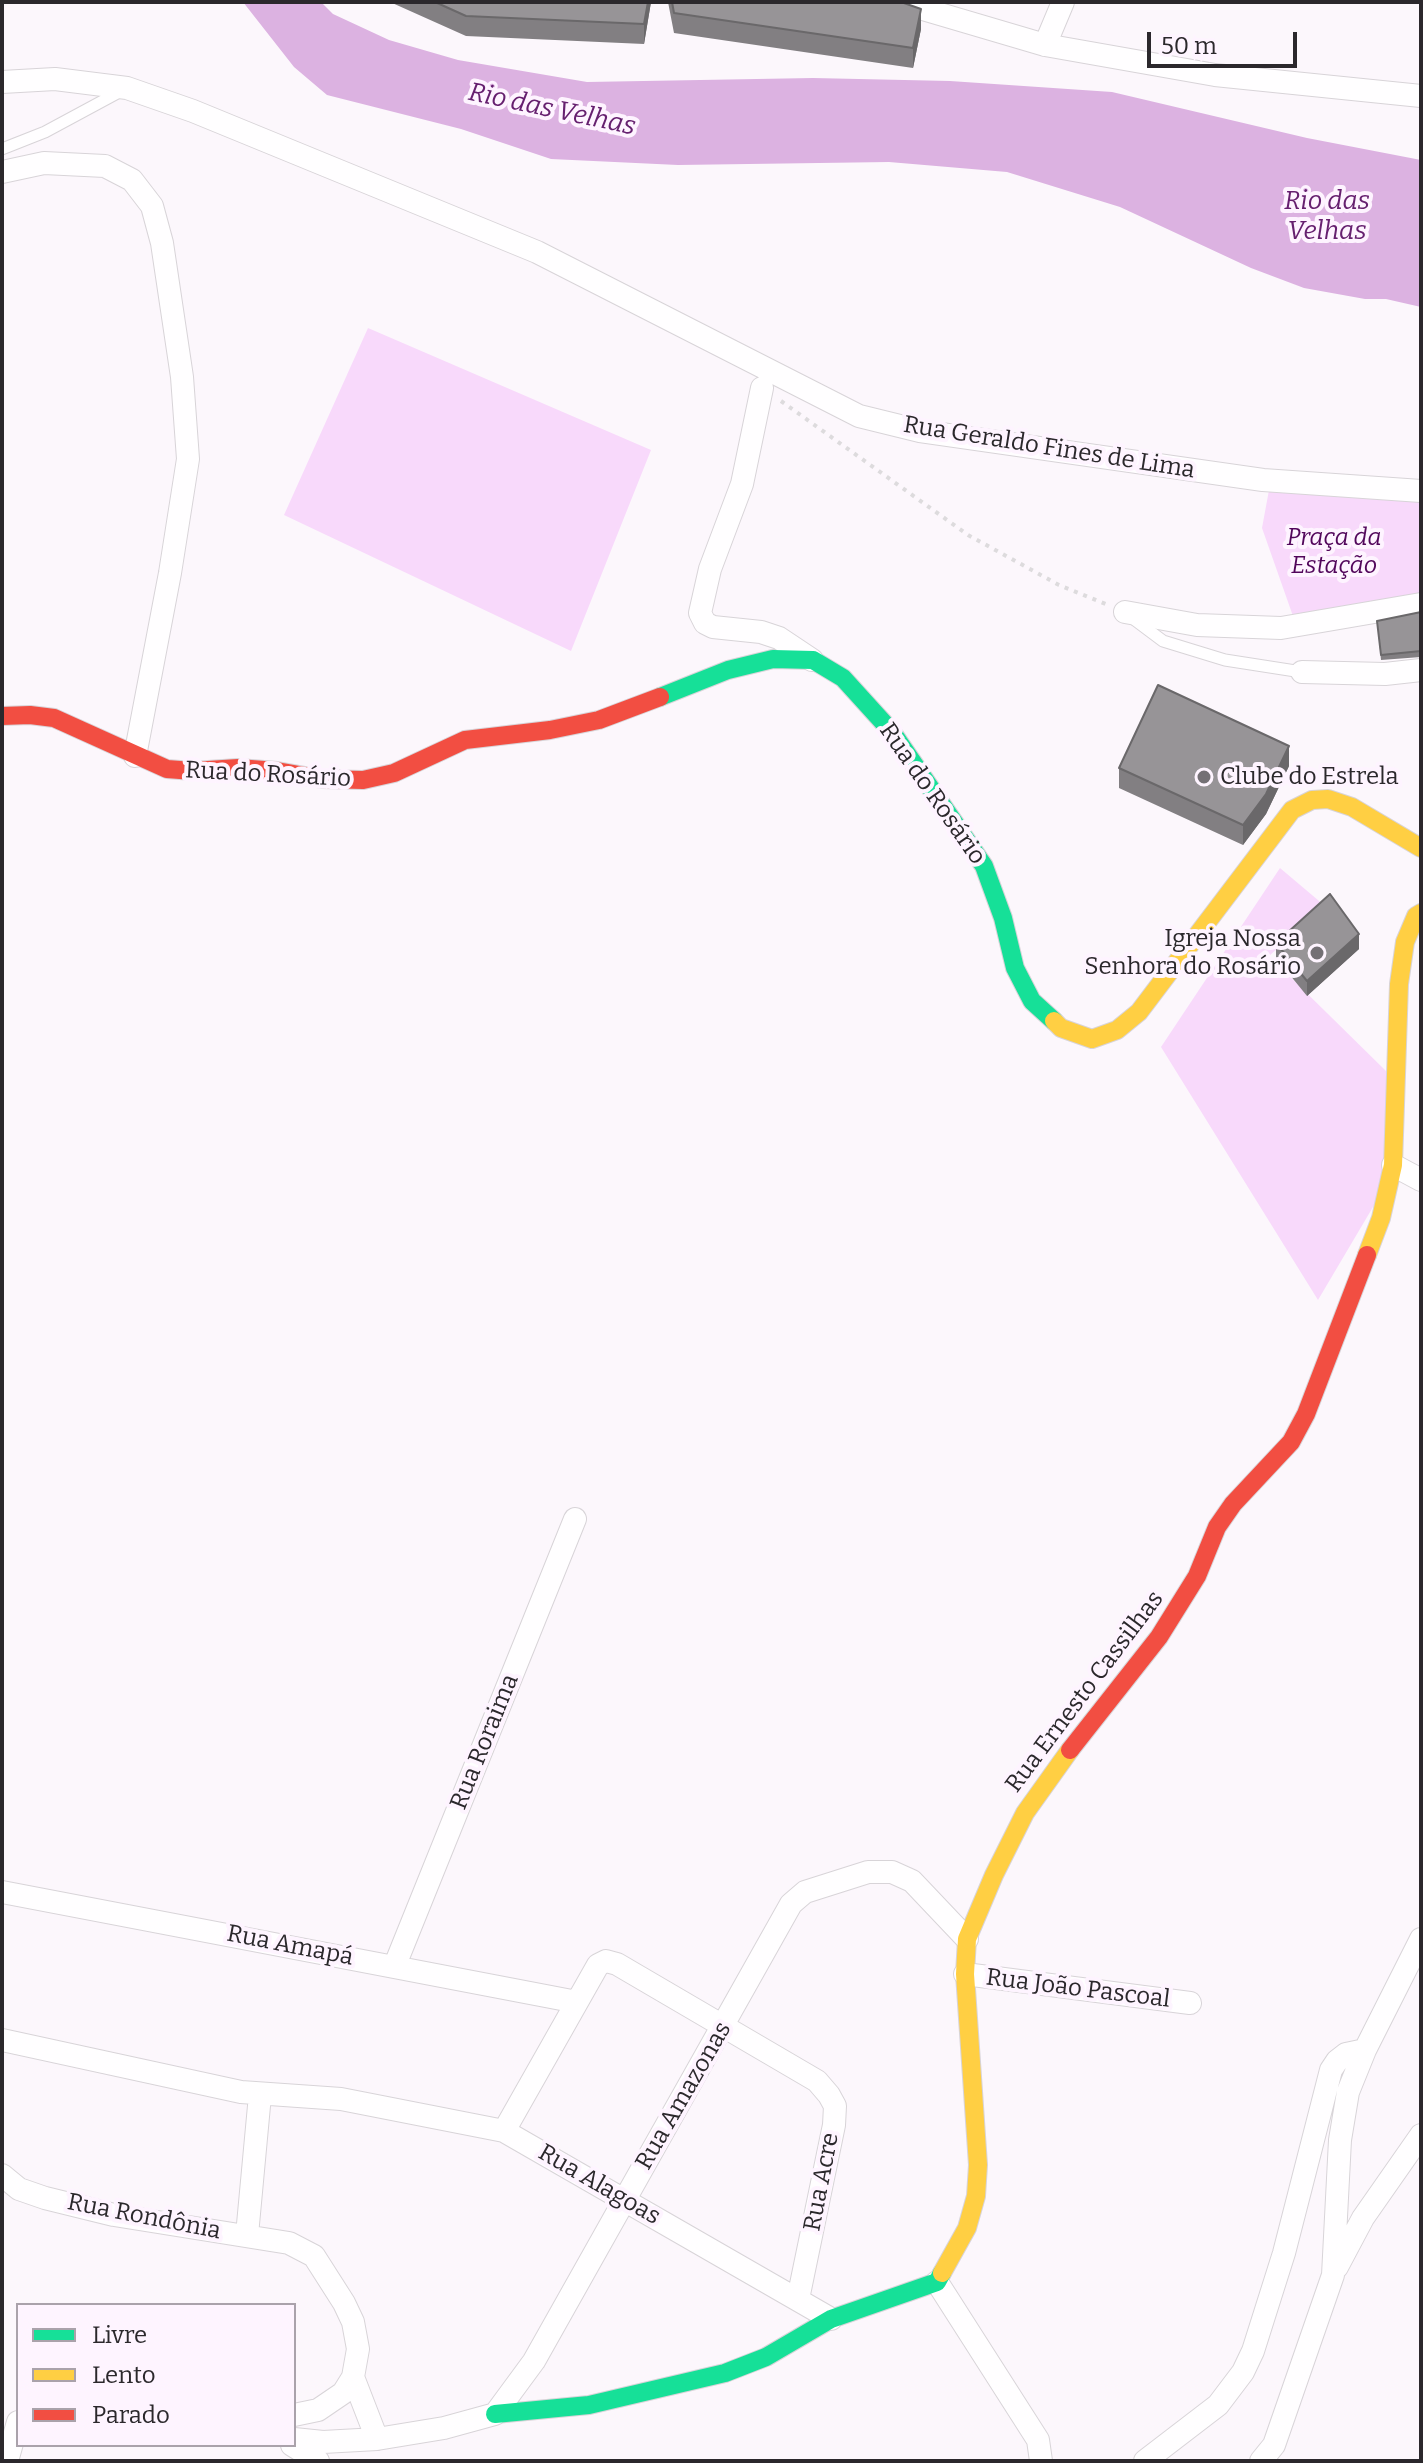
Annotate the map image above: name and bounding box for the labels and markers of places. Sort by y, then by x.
place label: Clube do Estrela [1220,763,1399,791]
marker: Clube do Estrela [1195,768,1213,786]
place label: Igreja Nossa Senhora do Rosário [1084,925,1301,981]
marker: Igreja Nossa Senhora do Rosário [1308,944,1326,962]

